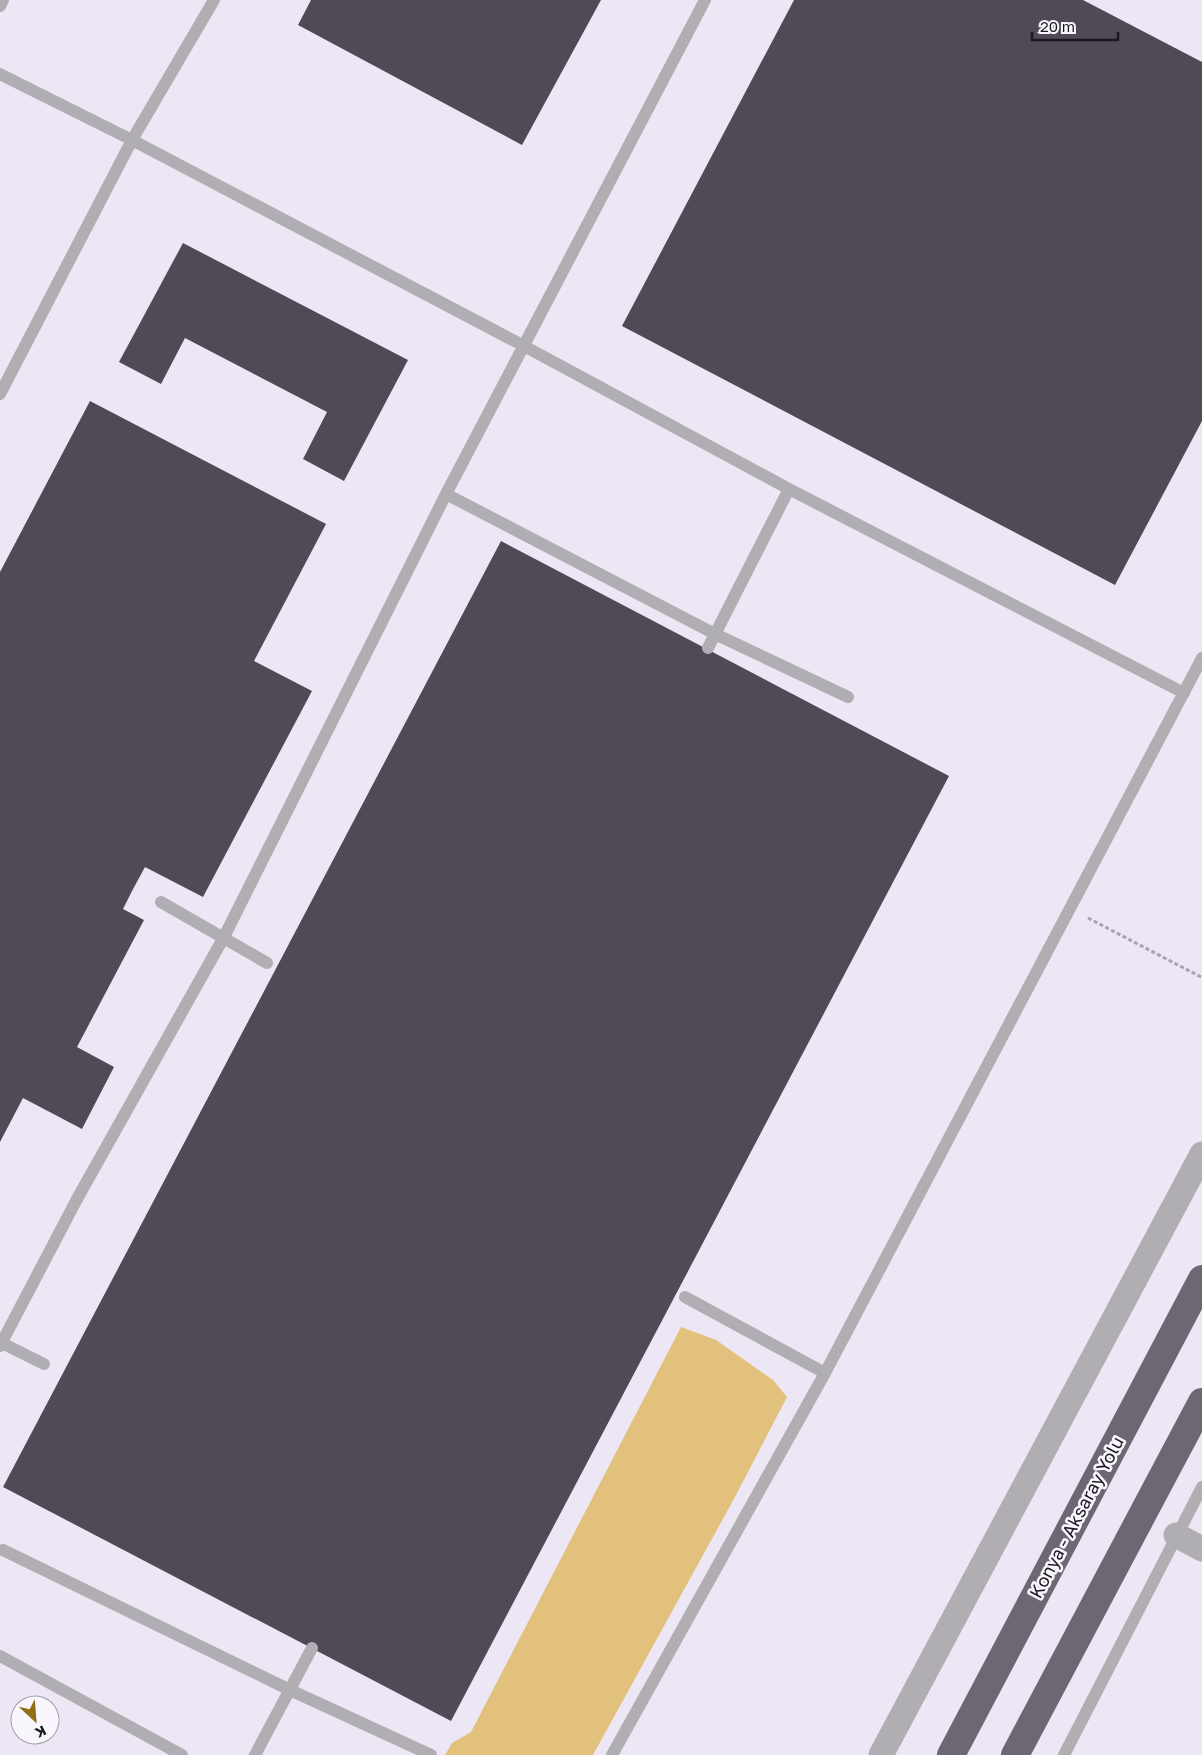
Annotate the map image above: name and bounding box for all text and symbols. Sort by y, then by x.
scale bar [1032,10,1118,42]
text: 20 m [1040,17,1075,35]
street label: Konya - Aksaray Yolu [1024,1432,1128,1602]
north arrow [10,1695,60,1745]
text: K [33,1722,49,1742]

